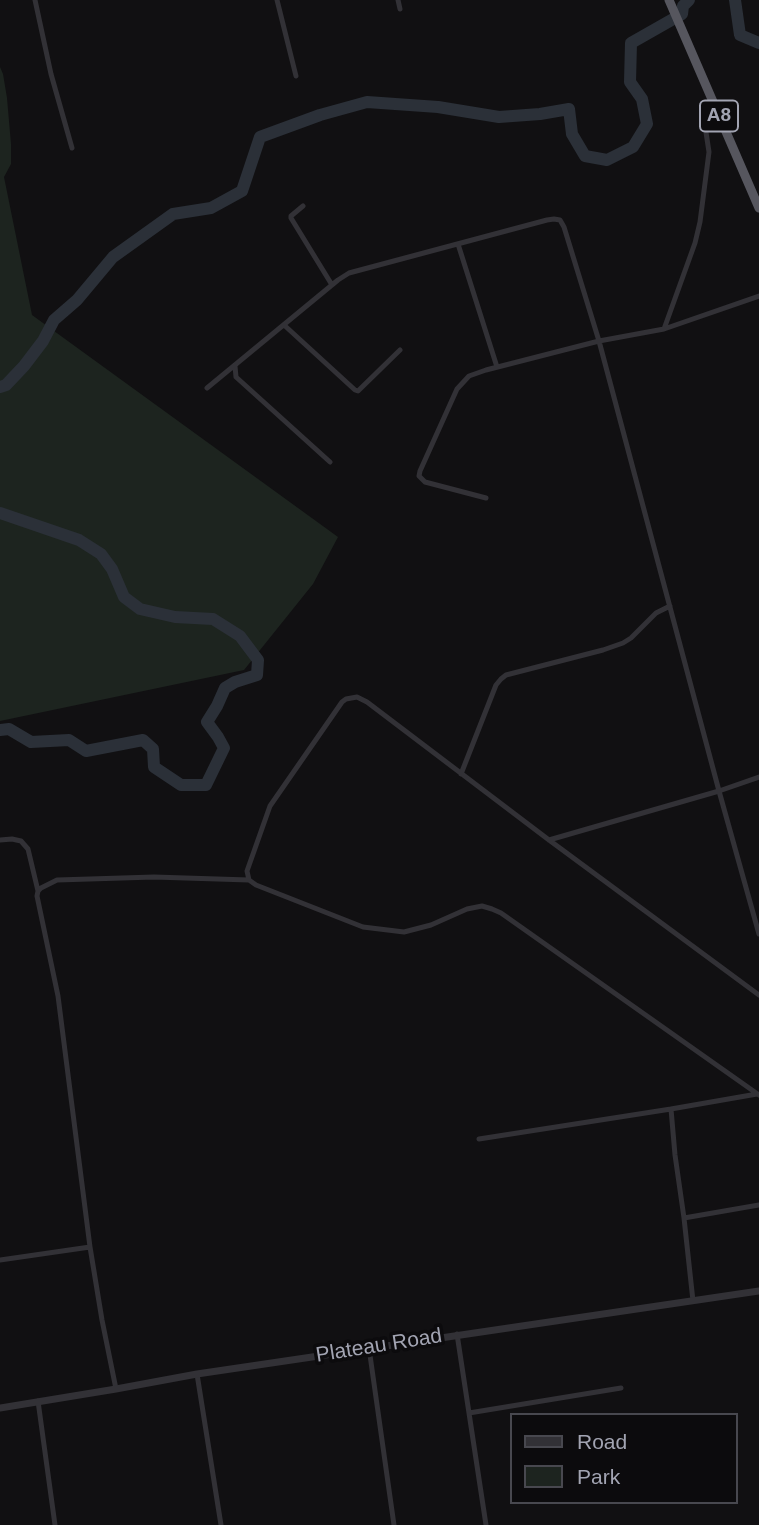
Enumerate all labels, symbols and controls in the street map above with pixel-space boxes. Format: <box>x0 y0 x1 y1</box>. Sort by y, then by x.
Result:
road number: A8 <box>700 100 738 132</box>
street label: Plateau Road <box>314 1324 444 1368</box>
legend <box>510 1413 738 1504</box>
text: Road <box>577 1430 627 1453</box>
text: Park <box>577 1465 620 1488</box>

